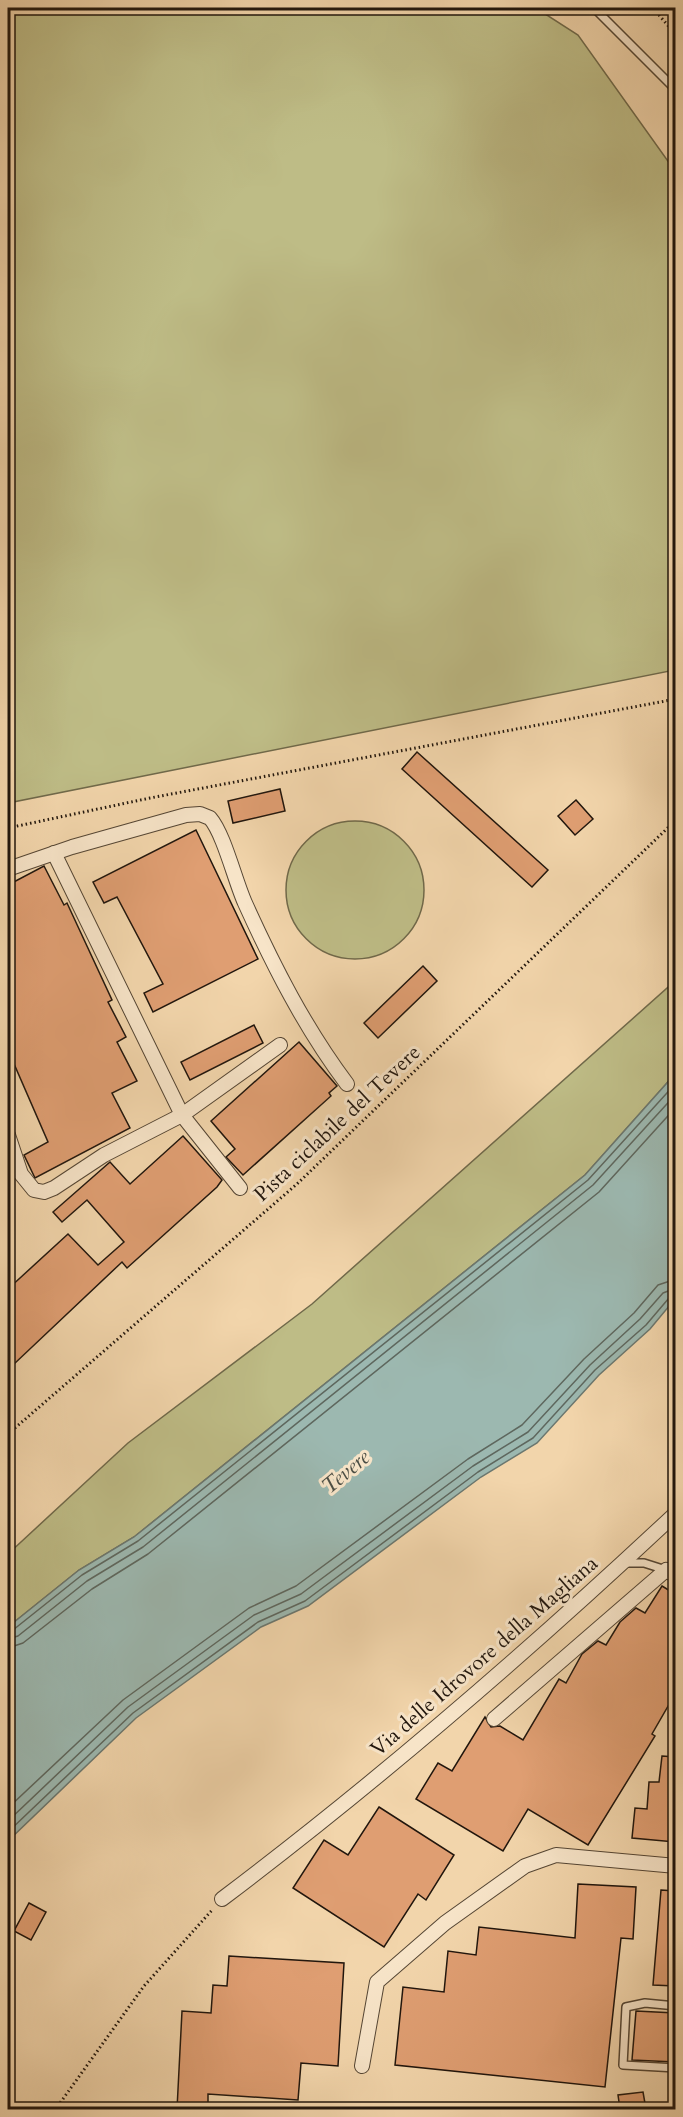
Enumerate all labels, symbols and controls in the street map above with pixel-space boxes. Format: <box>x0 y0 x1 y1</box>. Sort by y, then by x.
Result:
street label: Pista ciclabile del Tevere <box>248 1038 427 1208</box>
water label: Tevere <box>315 1442 377 1501</box>
street label: Via delle Idrovore della Magliana <box>364 1549 604 1763</box>

